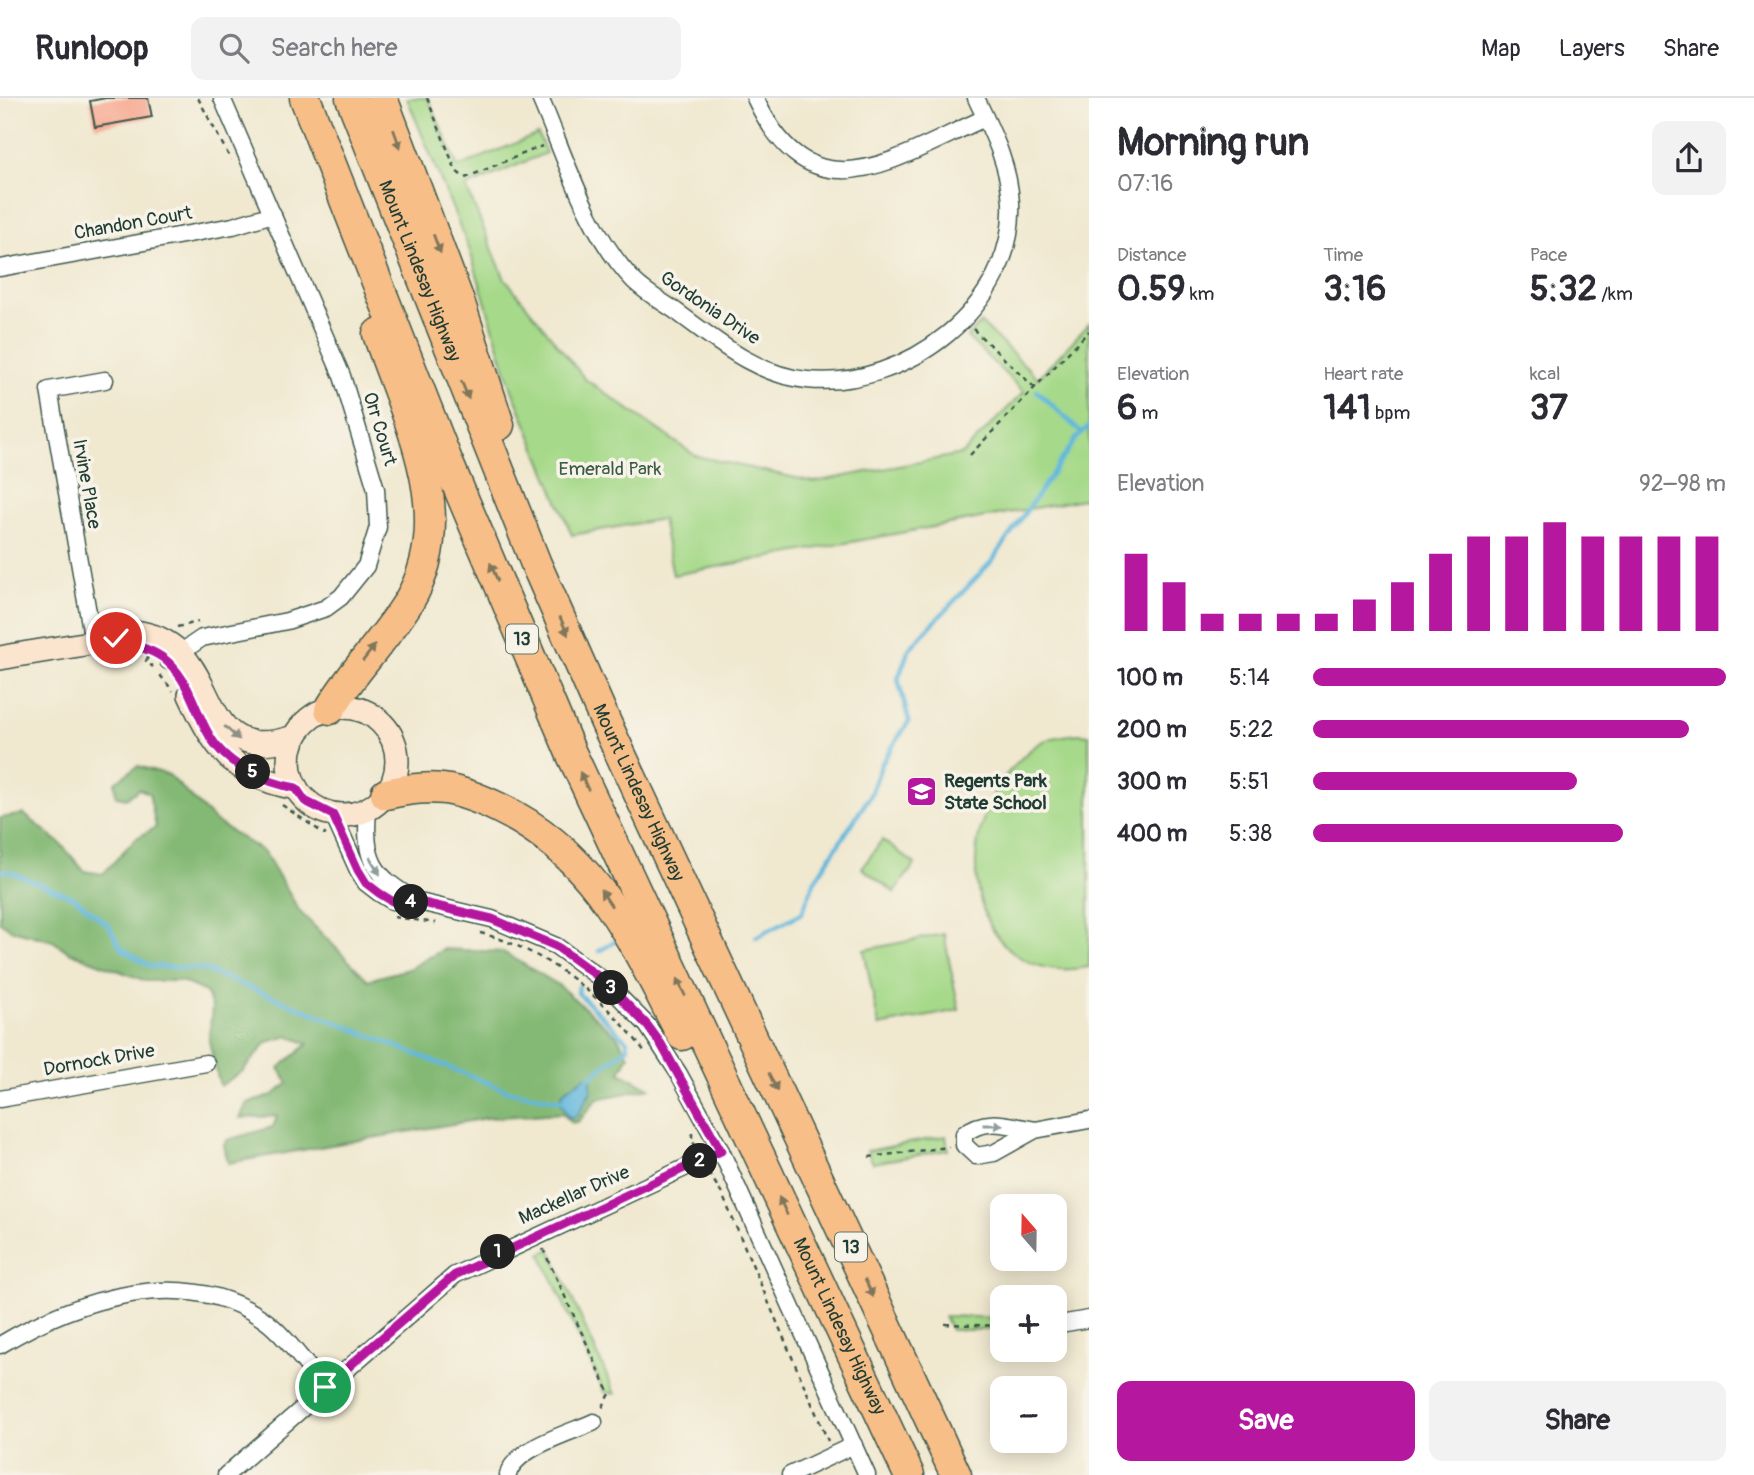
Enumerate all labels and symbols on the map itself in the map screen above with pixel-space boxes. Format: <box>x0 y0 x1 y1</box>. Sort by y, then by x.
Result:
one-way arrow <box>392 129 403 150</box>
street label: Mount Lindesay Highway <box>373 177 466 365</box>
street label: Chandon Court <box>72 201 194 245</box>
one-way arrow <box>431 233 442 254</box>
street label: Gordonia Drive <box>655 266 765 351</box>
one-way arrow <box>460 379 471 400</box>
street label: Orr Court <box>357 389 403 469</box>
street label: Irvine Place <box>67 437 107 532</box>
park label: Emerald Park <box>559 457 662 481</box>
one-way arrow <box>488 562 500 582</box>
pin <box>86 608 146 668</box>
one-way arrow <box>558 616 570 636</box>
road number: 13 <box>506 624 538 654</box>
one-way arrow <box>361 644 376 662</box>
street label: Mount Lindesay Highway <box>587 700 690 885</box>
one-way arrow <box>223 725 241 741</box>
pin: 5 <box>236 754 270 790</box>
place label: Regents Park State School <box>944 769 1048 815</box>
one-way arrow <box>578 771 590 791</box>
school or university icon: Regents Park State School <box>904 775 938 809</box>
one-way arrow <box>368 856 381 876</box>
pin: 4 <box>394 884 428 920</box>
one-way arrow <box>599 889 613 907</box>
pin: 3 <box>594 970 628 1006</box>
one-way arrow <box>675 977 686 997</box>
street label: Dornock Drive <box>42 1038 157 1082</box>
one-way arrow <box>768 1071 779 1092</box>
one-way arrow <box>982 1119 1004 1131</box>
pin: 2 <box>682 1144 718 1178</box>
street label: Mackellar Drive <box>515 1160 634 1230</box>
north arrow <box>990 1194 1068 1270</box>
one-way arrow <box>777 1196 789 1216</box>
road number: 13 <box>835 1232 867 1262</box>
pin: 1 <box>480 1234 516 1270</box>
street label: Mount Lindesay Highway <box>788 1234 891 1419</box>
one-way arrow <box>864 1278 875 1298</box>
pin <box>295 1357 355 1417</box>

